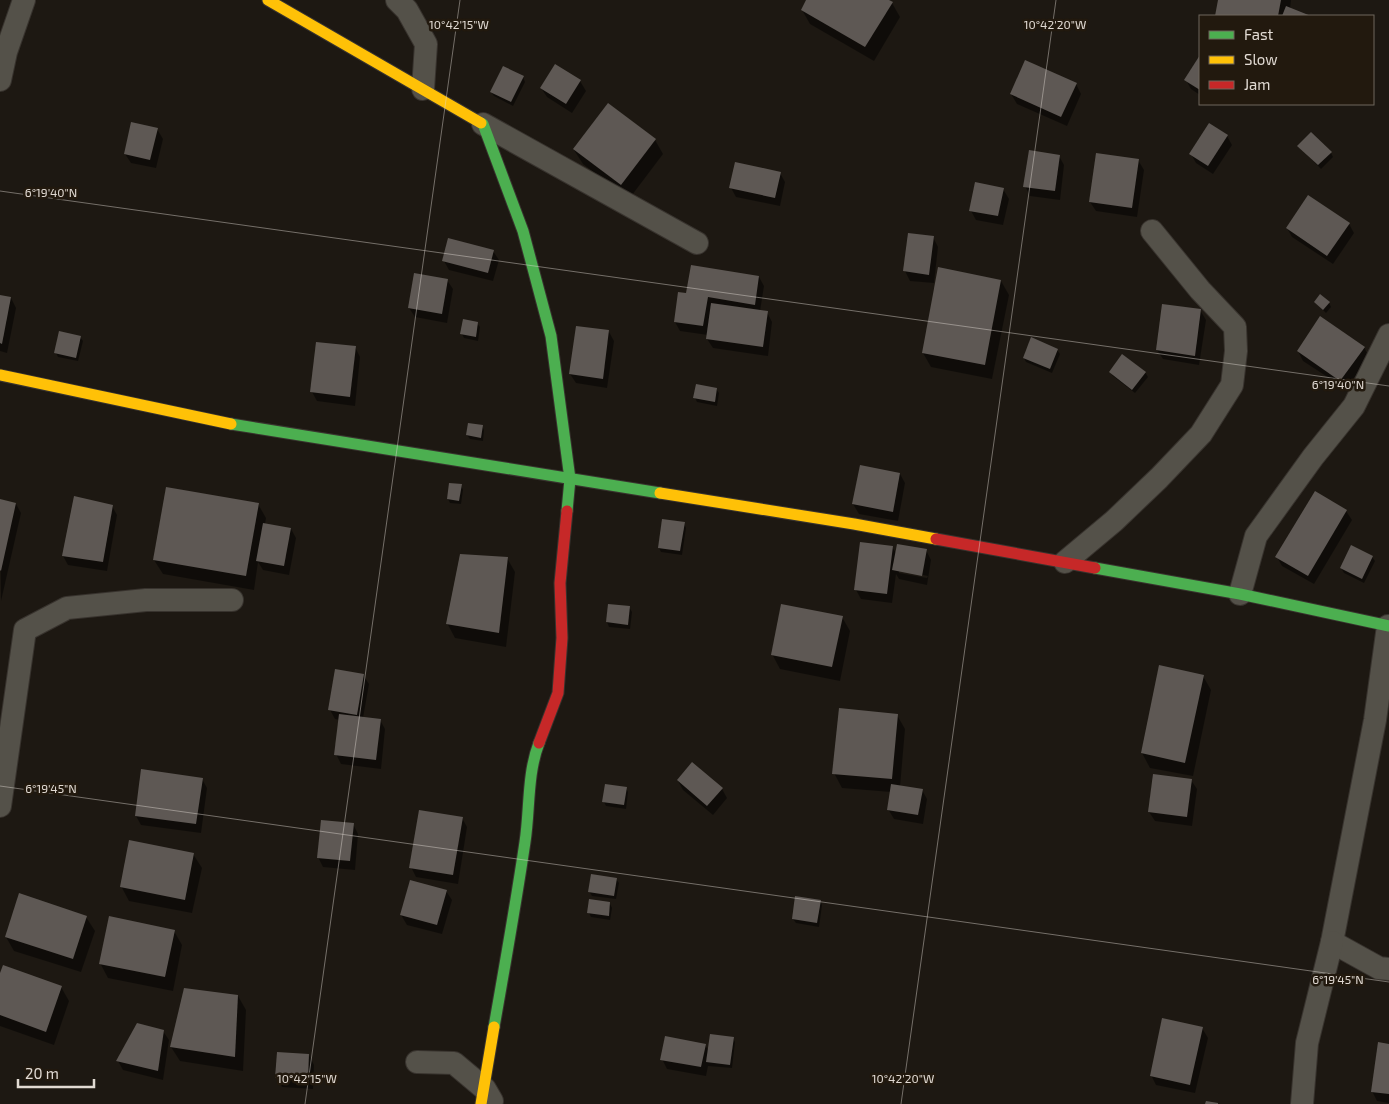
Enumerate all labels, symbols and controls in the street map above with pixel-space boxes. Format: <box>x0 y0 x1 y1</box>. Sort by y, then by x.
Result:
legend <box>1199 15 1374 105</box>
text: 10°42'15"W <box>429 17 489 31</box>
text: 10°42'20"W <box>1024 17 1086 31</box>
text: Fast <box>1244 25 1274 43</box>
text: Slow <box>1244 50 1278 68</box>
text: Jam <box>1244 75 1270 93</box>
text: 6°19'40"N <box>25 185 77 199</box>
text: 6°19'40"N <box>1312 377 1364 391</box>
text: 6°19'45"N <box>25 781 77 795</box>
text: 6°19'45"N <box>1312 972 1364 986</box>
scale bar <box>18 1056 94 1088</box>
text: 20 m <box>25 1064 59 1082</box>
text: 10°42'15"W <box>277 1071 337 1085</box>
text: 10°42'20"W <box>872 1071 934 1085</box>

